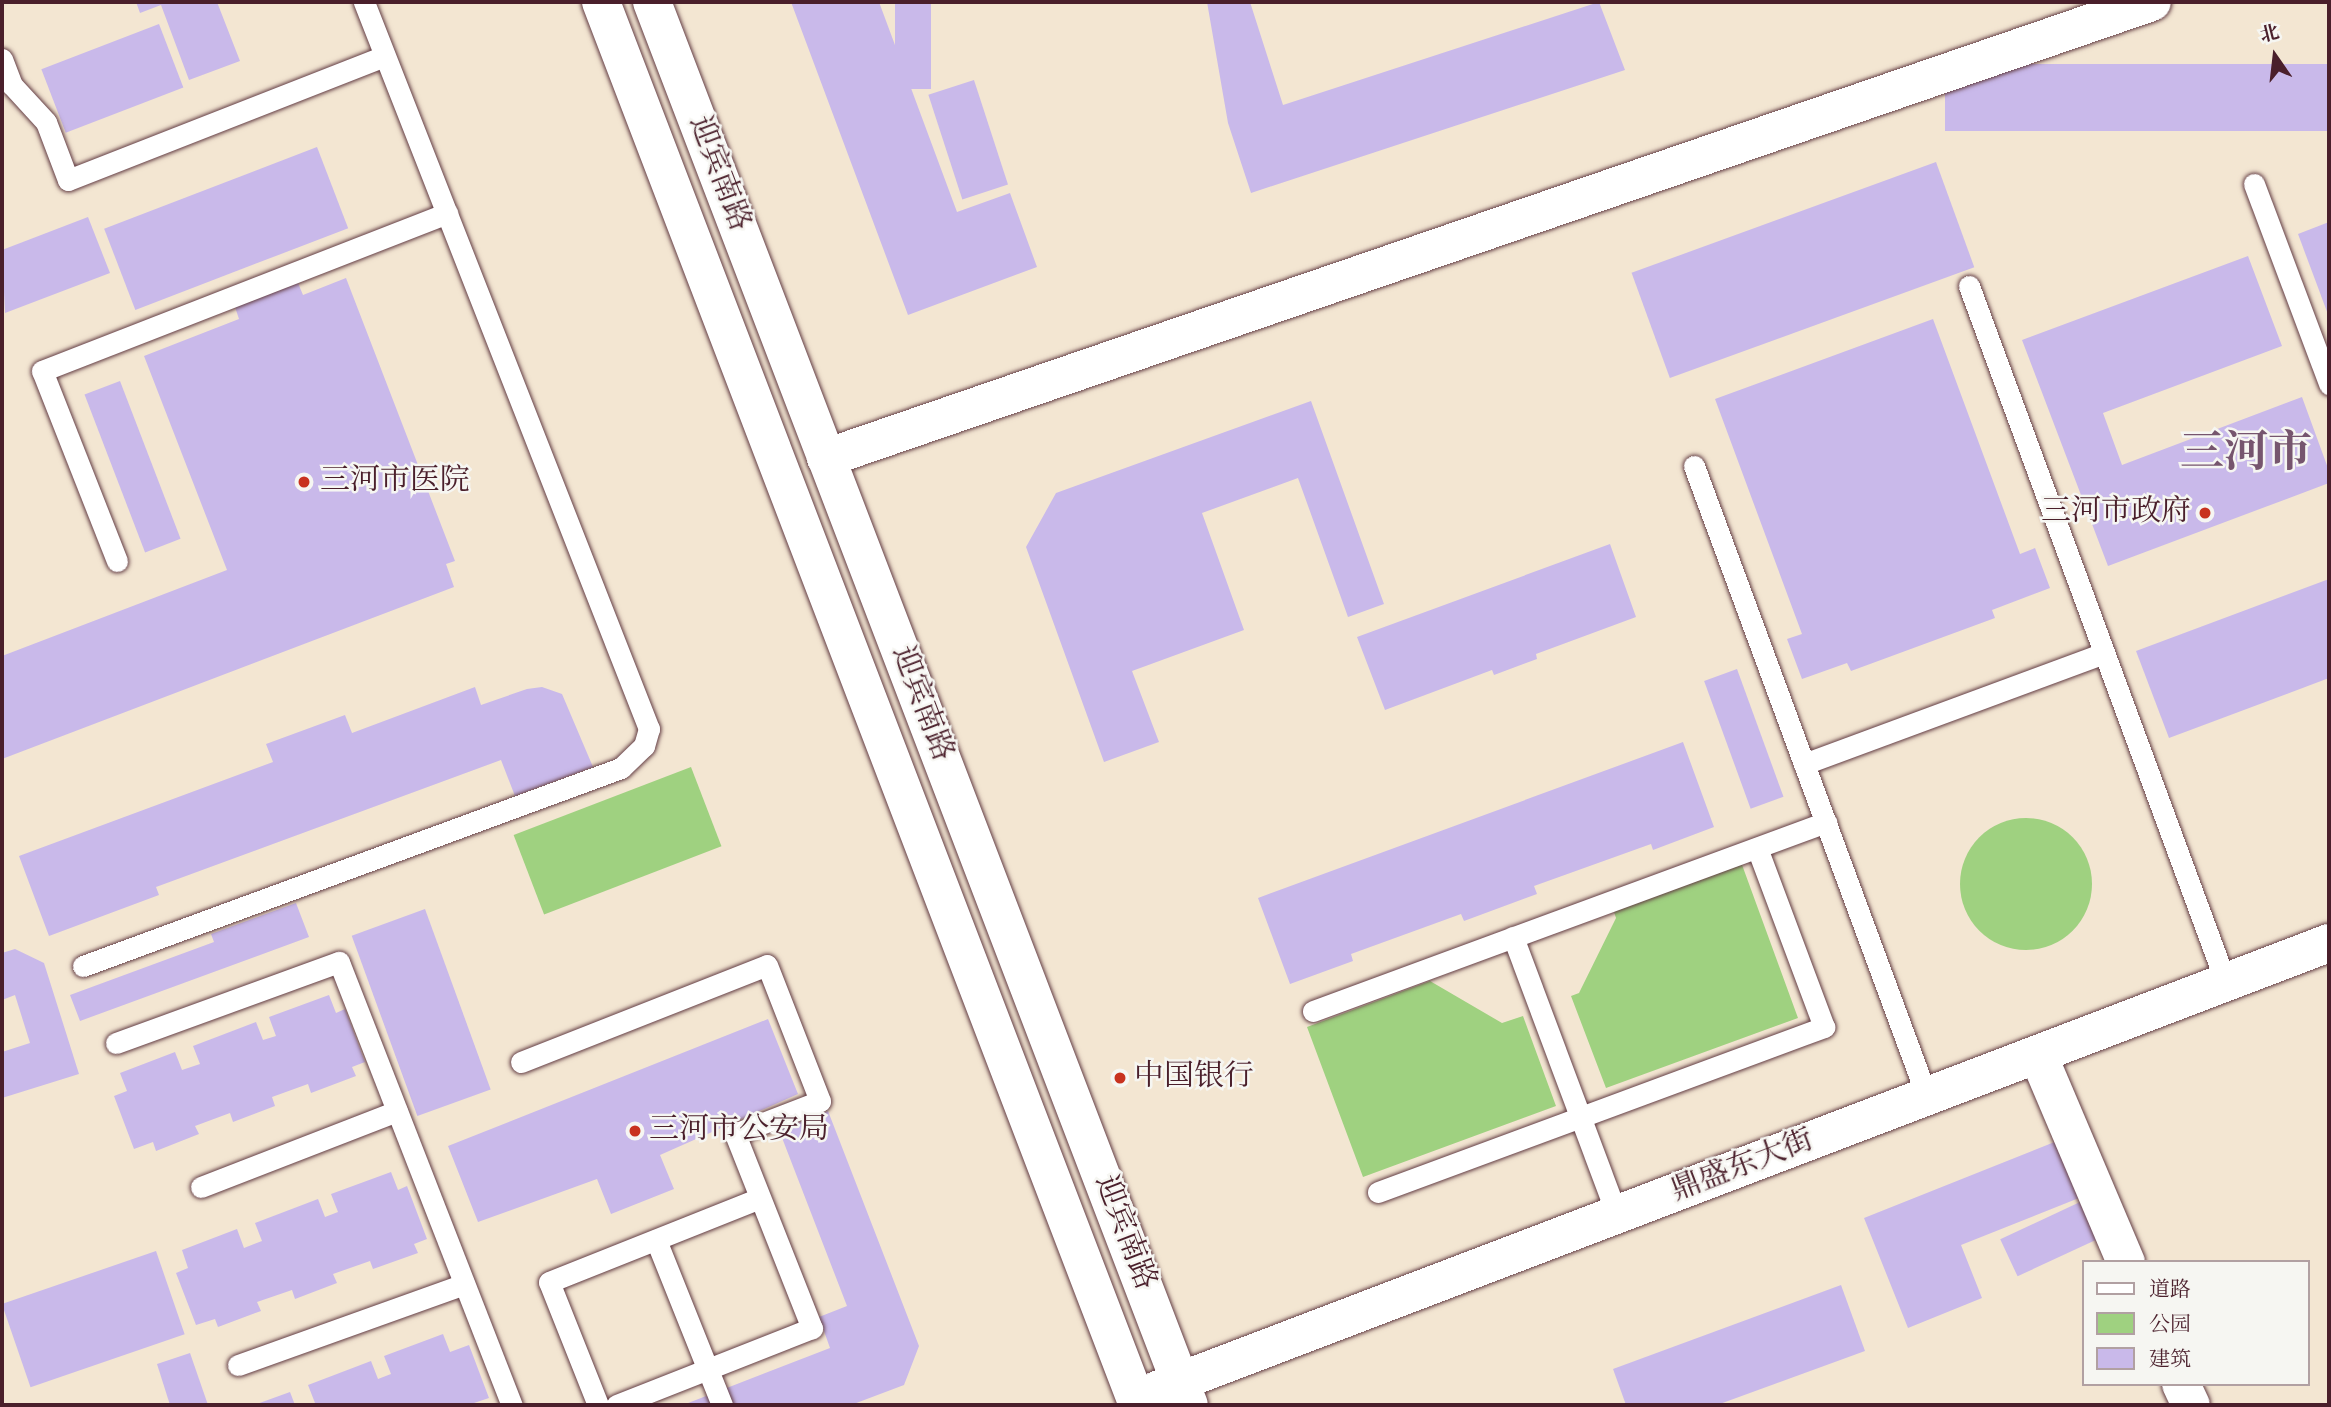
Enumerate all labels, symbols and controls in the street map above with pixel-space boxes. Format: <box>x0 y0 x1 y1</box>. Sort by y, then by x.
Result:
text: 北 <box>2257 20 2282 51</box>
north arrow <box>2240 21 2310 91</box>
street label: 迎宾南路 <box>680 112 756 236</box>
district label: 三河市 <box>2180 430 2312 482</box>
place label: 三河市医院 <box>320 464 470 500</box>
marker: 三河市医院 <box>294 472 314 492</box>
place label: 三河市政府 <box>2041 495 2191 531</box>
marker: 三河市政府 <box>2197 505 2213 521</box>
street label: 迎宾南路 <box>883 642 959 766</box>
place label: 中国银行 <box>1134 1060 1254 1096</box>
marker: 中国银行 <box>1112 1070 1128 1086</box>
place label: 三河市公安局 <box>649 1113 829 1149</box>
marker: 三河市公安局 <box>627 1123 643 1139</box>
street label: 鼎盛东大街 <box>1667 1123 1819 1211</box>
street label: 迎宾南路 <box>1086 1171 1162 1295</box>
legend <box>2082 1260 2310 1386</box>
text: 道路 <box>2149 1276 2191 1306</box>
text: 公园 <box>2149 1311 2191 1341</box>
text: 建筑 <box>2149 1346 2191 1376</box>

